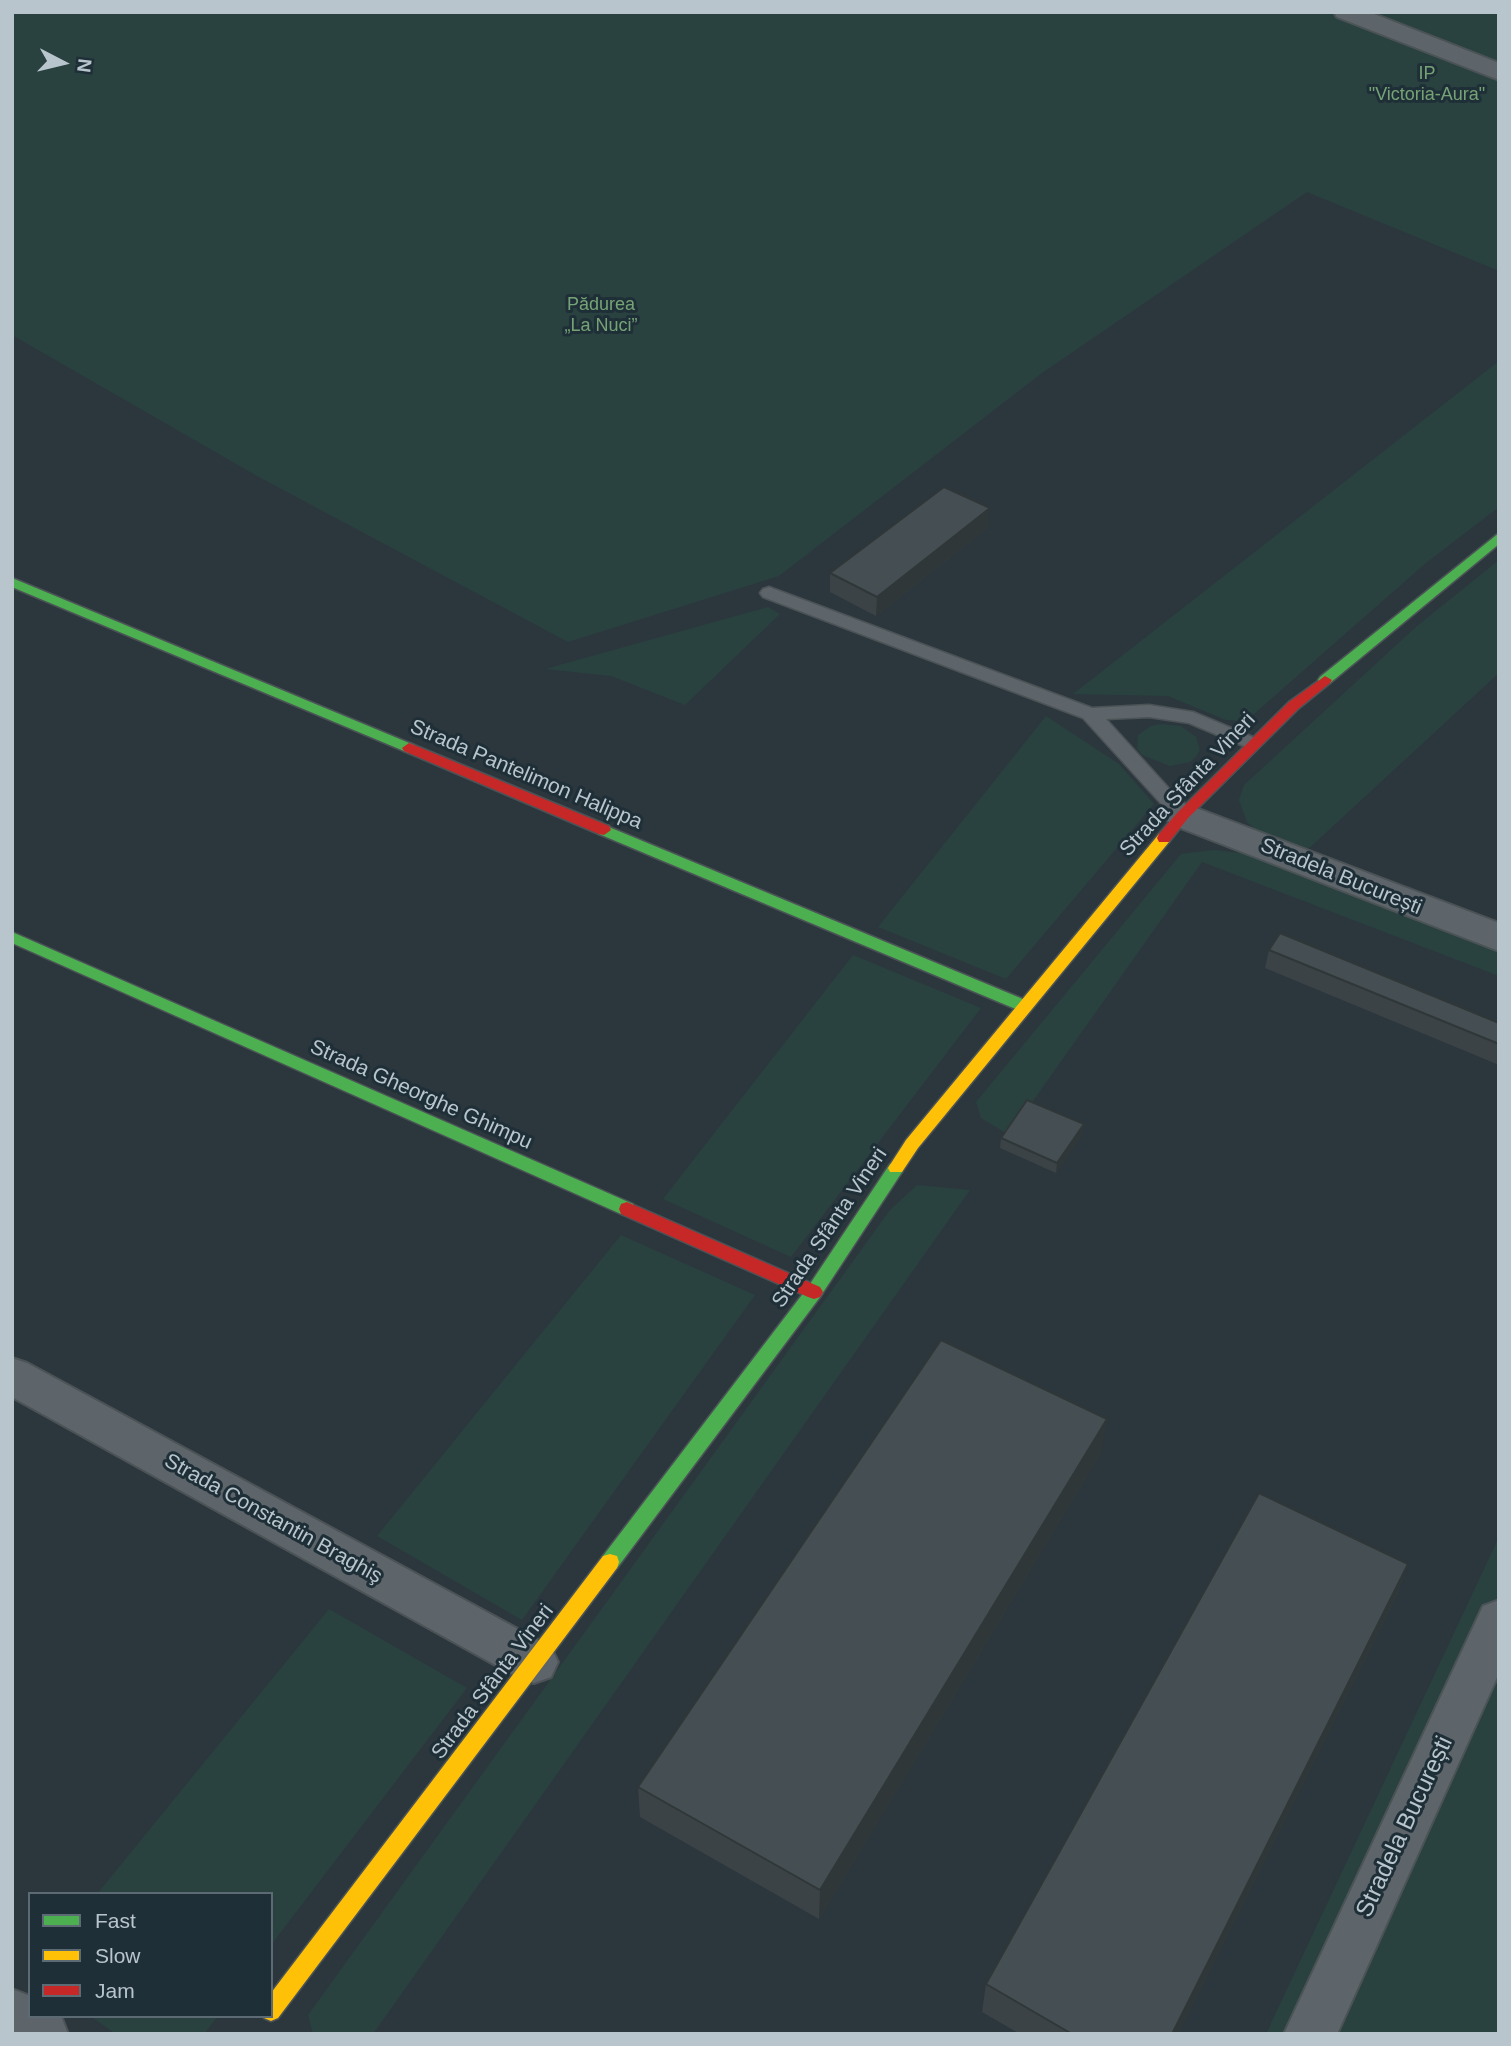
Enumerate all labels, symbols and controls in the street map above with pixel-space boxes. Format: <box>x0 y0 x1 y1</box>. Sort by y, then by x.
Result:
north arrow <box>28 28 98 98</box>
text: N <box>73 58 96 74</box>
park label: IP "Victoria-Aura" <box>1369 63 1485 106</box>
park label: Pădurea „La Nuci” <box>564 294 638 336</box>
street label: Strada Sfânta Vineri <box>1115 708 1261 862</box>
street label: Strada Pantelimon Halippa <box>406 715 646 835</box>
street label: Stradela București <box>1257 833 1425 921</box>
street label: Strada Gheorghe Ghimpu <box>306 1035 536 1155</box>
street label: Strada Sfânta Vineri <box>767 1143 893 1313</box>
street label: Strada Constantin Braghiş <box>160 1449 386 1589</box>
street label: Strada Sfânta Vineri <box>426 1600 560 1764</box>
street label: Stradela București <box>1351 1732 1459 1922</box>
legend <box>28 1892 273 2018</box>
text: Fast <box>95 1909 136 1932</box>
text: Slow <box>95 1944 141 1967</box>
text: Jam <box>95 1979 135 2002</box>

